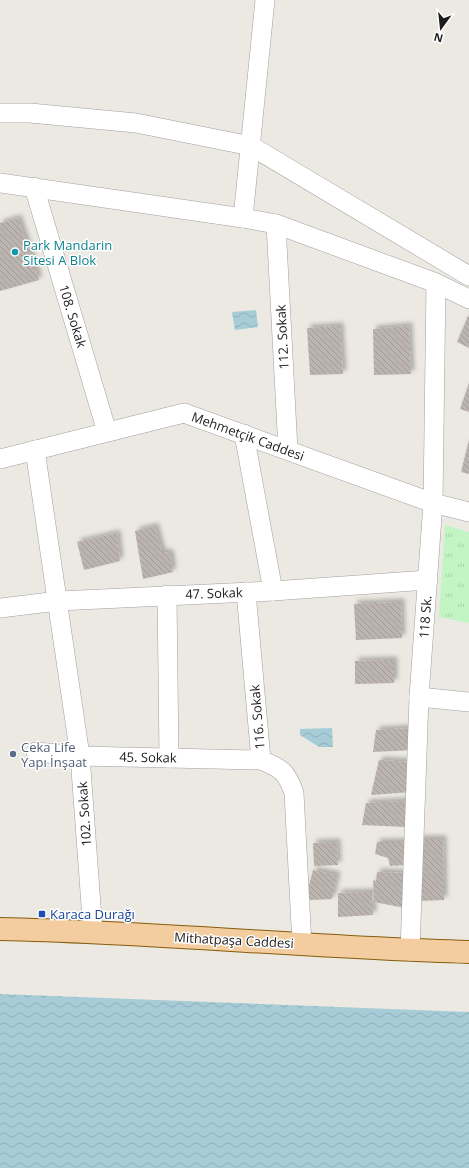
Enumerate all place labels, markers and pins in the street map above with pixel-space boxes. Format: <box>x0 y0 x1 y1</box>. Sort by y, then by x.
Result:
place label: Park Mandarin Sitesi A Blok <box>23 236 112 269</box>
marker: Park Mandarin Sitesi A Blok <box>10 247 20 257</box>
place label: Ceka Life Yapı İnşaat <box>21 738 87 771</box>
marker: Ceka Life Yapı İnşaat <box>8 749 18 759</box>
place label: Karaca Durağı <box>50 905 135 923</box>
marker: Karaca Durağı <box>37 909 47 919</box>

